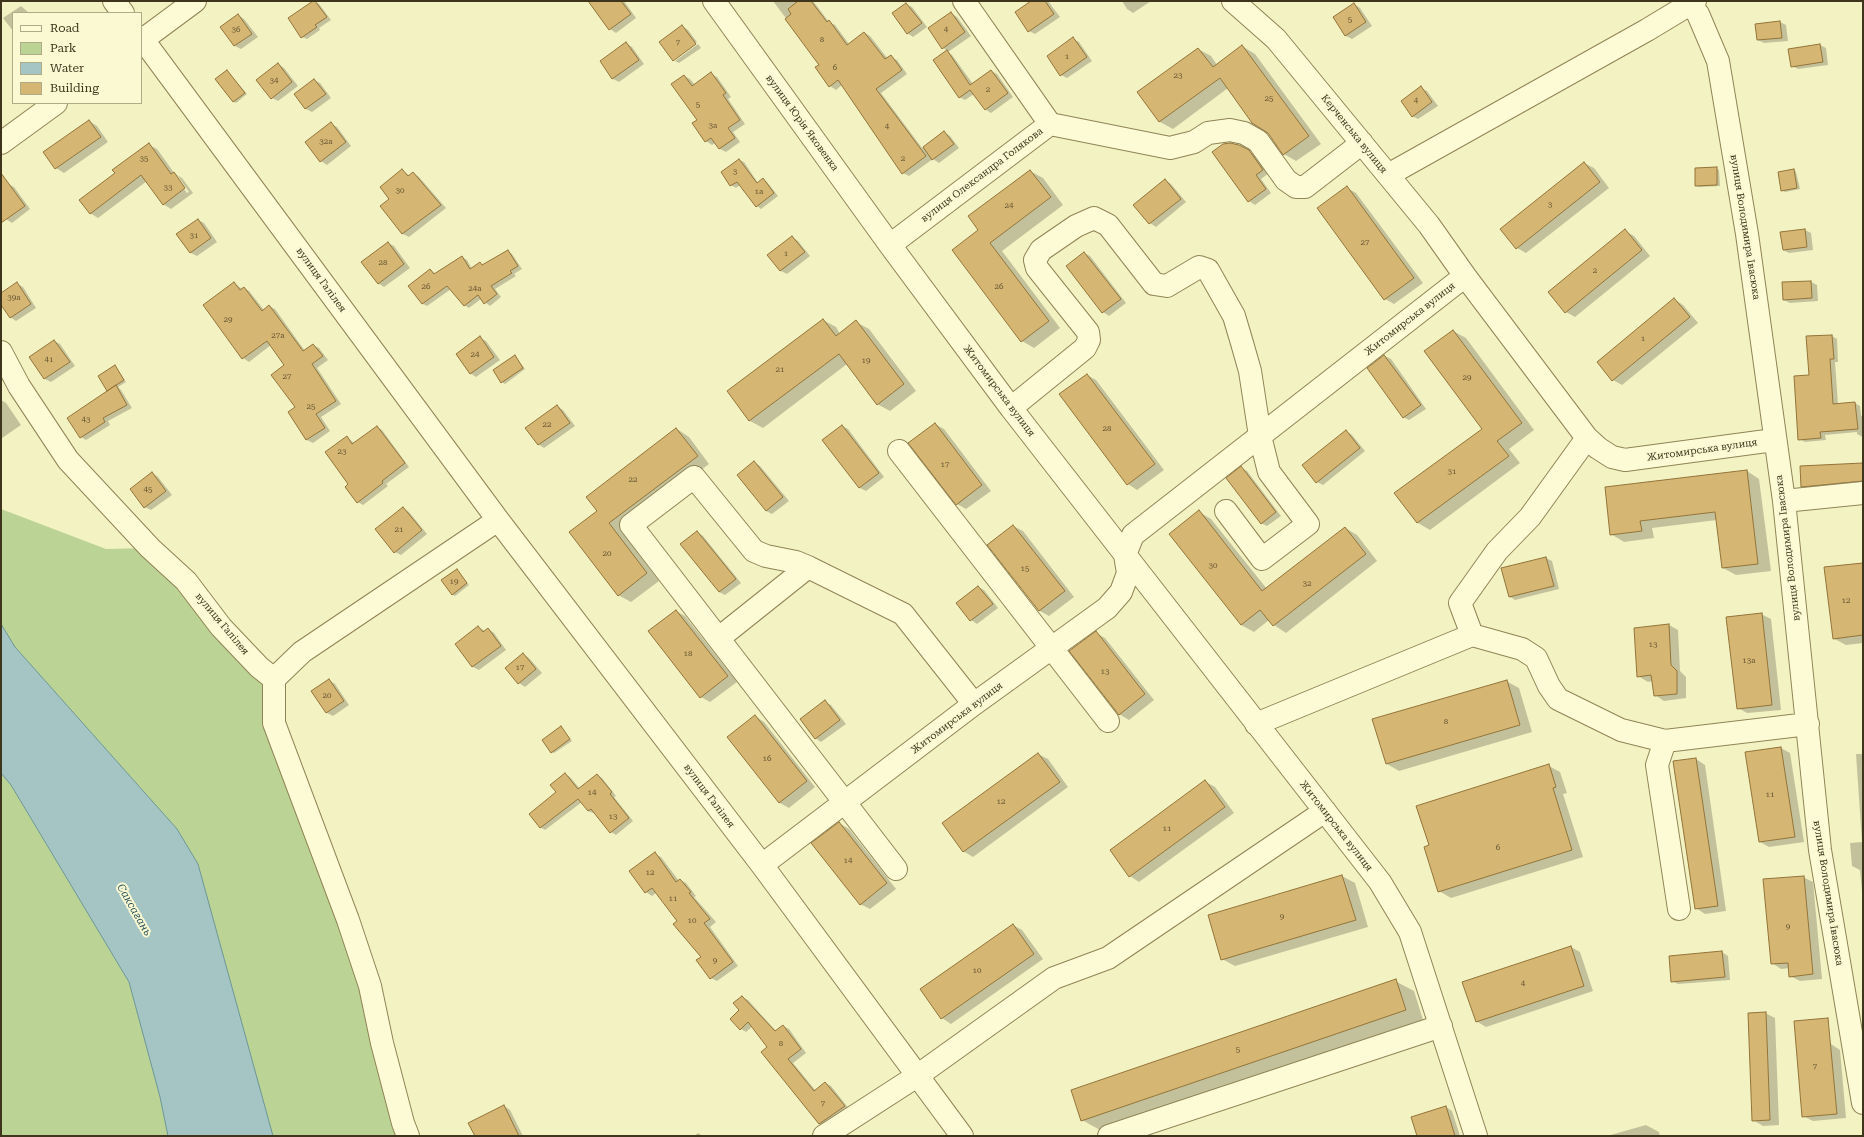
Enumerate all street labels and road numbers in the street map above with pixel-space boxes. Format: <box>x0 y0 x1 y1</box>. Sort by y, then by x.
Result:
street label: вулиця Юрія Яковенка <box>763 72 841 174</box>
street label: Керченська вулиця <box>1318 92 1390 176</box>
street label: вулиця Олександра Голякова <box>919 125 1045 225</box>
street label: вулиця Володимира Івасюка <box>1728 153 1762 301</box>
street label: вулиця Галілея <box>293 245 349 315</box>
street label: Житомирська вулиця <box>1362 280 1458 358</box>
street label: Житомирська вулиця <box>961 343 1037 439</box>
street label: Житомирська вулиця <box>1646 436 1758 464</box>
street label: вулиця Володимира Івасюка <box>1773 474 1803 622</box>
street label: вулиця Галілея <box>193 591 251 657</box>
street label: Житомирська вулиця <box>909 680 1005 756</box>
street label: вулиця Галілея <box>681 762 737 830</box>
street label: Житомирська вулиця <box>1297 778 1375 874</box>
street label: вулиця Володимира Івасюка <box>1811 819 1845 967</box>

